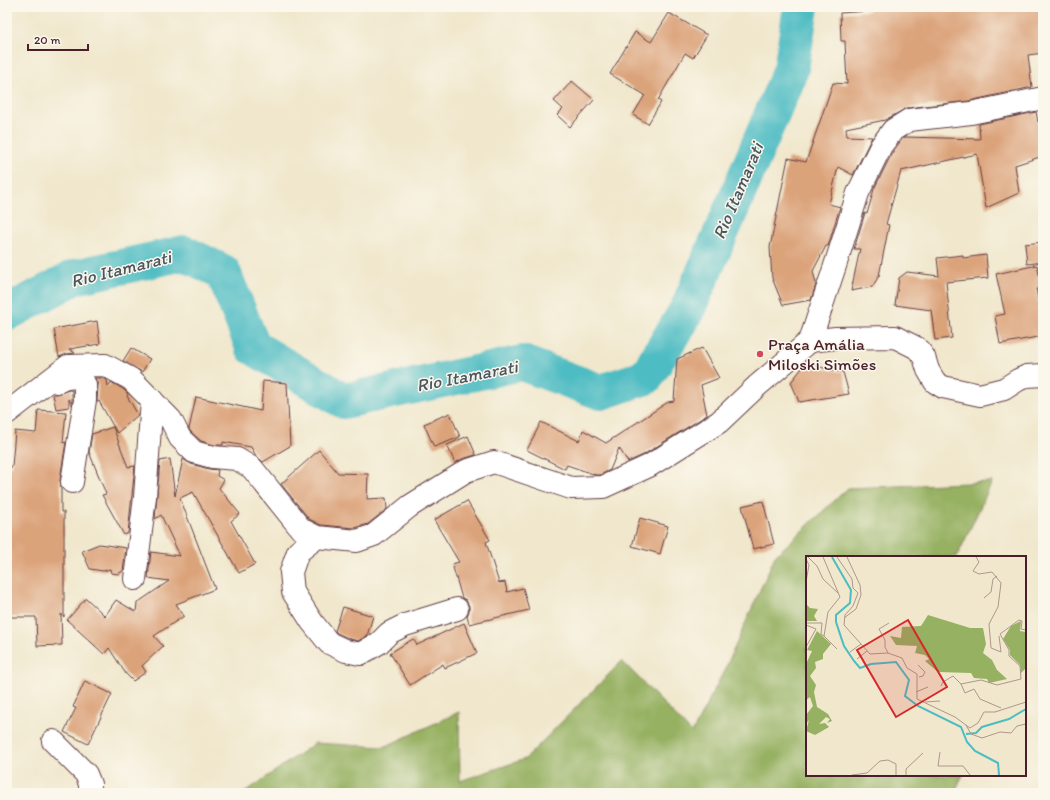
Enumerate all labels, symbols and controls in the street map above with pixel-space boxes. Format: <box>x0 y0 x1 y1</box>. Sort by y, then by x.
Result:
scale bar <box>28 26 88 52</box>
text: 20 m <box>34 33 61 47</box>
water label: Rio Itamarati <box>708 137 769 243</box>
water label: Rio Itamarati <box>69 245 176 292</box>
place label: Praça Amália Miloski Simões <box>768 334 876 374</box>
marker: Praça Amália Miloski Simões <box>755 349 765 359</box>
water label: Rio Itamarati <box>414 355 522 397</box>
inset map <box>806 556 1026 776</box>

